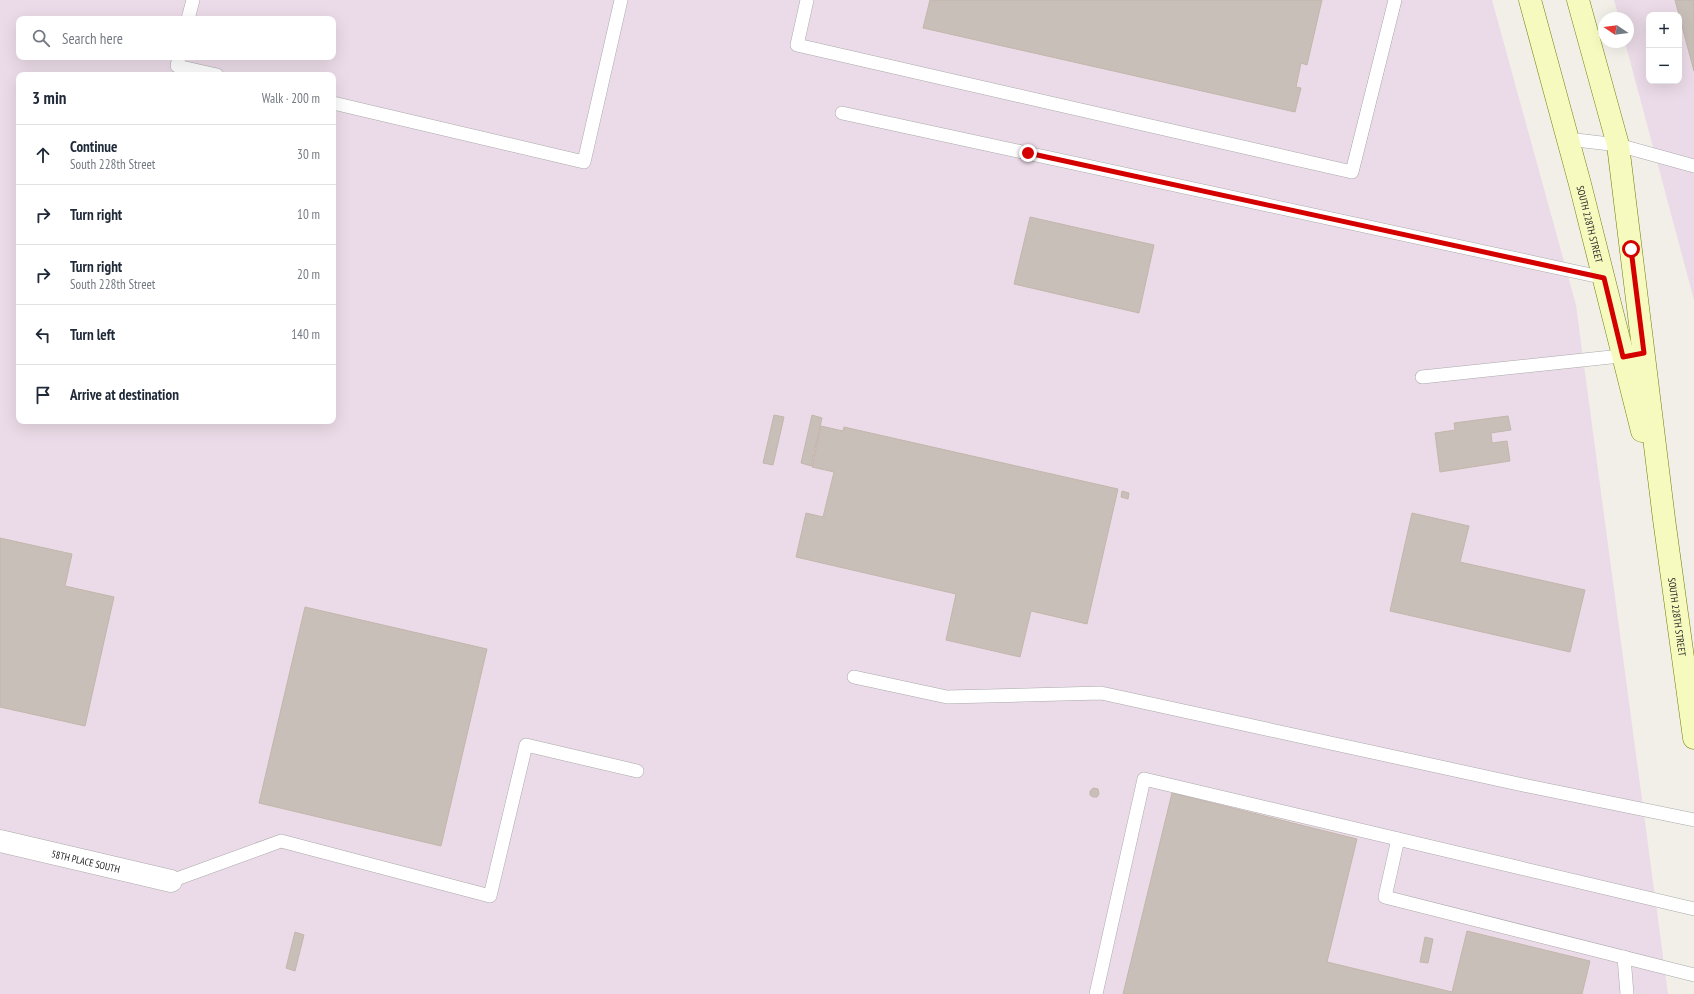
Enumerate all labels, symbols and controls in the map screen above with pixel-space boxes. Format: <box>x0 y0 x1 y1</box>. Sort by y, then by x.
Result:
north arrow <box>1598 12 1634 48</box>
map controls <box>1646 12 1682 84</box>
button: + <box>1646 12 1682 48</box>
search box <box>16 16 336 60</box>
icon: search <box>30 27 52 49</box>
text: Search here <box>62 29 123 48</box>
button: − <box>1646 48 1682 84</box>
text: 3 min <box>32 87 66 109</box>
text: Walk · 200 m <box>262 90 320 107</box>
text: Continue <box>70 137 117 156</box>
icon: ahead <box>32 144 54 166</box>
route end <box>1019 144 1037 162</box>
text: 30 m <box>297 146 320 163</box>
text: South 228th Street <box>70 156 155 173</box>
street label: SOUTH 228TH STREET <box>1574 184 1606 265</box>
icon: right <box>32 204 54 226</box>
text: Turn right <box>70 205 122 224</box>
text: 10 m <box>297 206 320 223</box>
route start <box>1622 240 1640 258</box>
text: Turn right <box>70 257 122 276</box>
icon: right <box>32 264 54 286</box>
text: 20 m <box>297 266 320 283</box>
text: South 228th Street <box>70 276 155 293</box>
icon: left <box>32 324 54 346</box>
text: Turn left <box>70 325 115 344</box>
text: 140 m <box>291 326 320 343</box>
icon: arrive <box>32 384 54 406</box>
text: Arrive at destination <box>70 385 179 404</box>
street label: SOUTH 228TH STREET <box>1665 577 1689 658</box>
street label: 58TH PLACE SOUTH <box>50 847 121 876</box>

